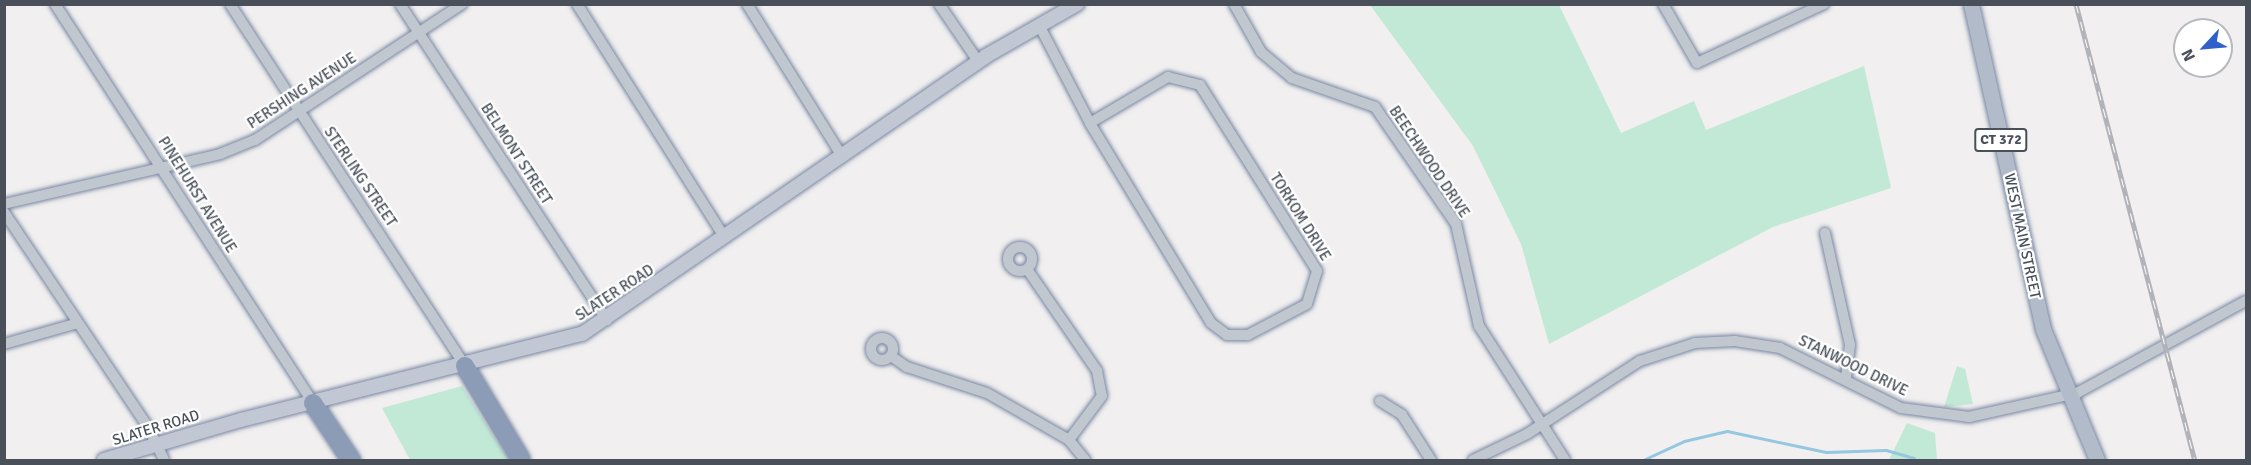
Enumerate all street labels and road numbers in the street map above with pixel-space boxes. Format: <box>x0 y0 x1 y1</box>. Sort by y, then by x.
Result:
street label: PERSHING AVENUE <box>244 49 360 133</box>
street label: BELMONT STREET <box>477 100 555 208</box>
street label: BEECHWOOD DRIVE <box>1385 103 1473 221</box>
street label: STERLING STREET <box>320 124 400 230</box>
road number: CT 372 <box>1974 129 2028 151</box>
street label: PINEHURST AVENUE <box>154 134 240 256</box>
street label: TORKOM DRIVE <box>1266 170 1334 264</box>
street label: WEST MAIN STREET <box>2000 172 2044 300</box>
street label: SLATER ROAD <box>572 261 658 325</box>
street label: STANWOOD DRIVE <box>1795 332 1911 400</box>
street label: SLATER ROAD <box>110 406 202 450</box>

